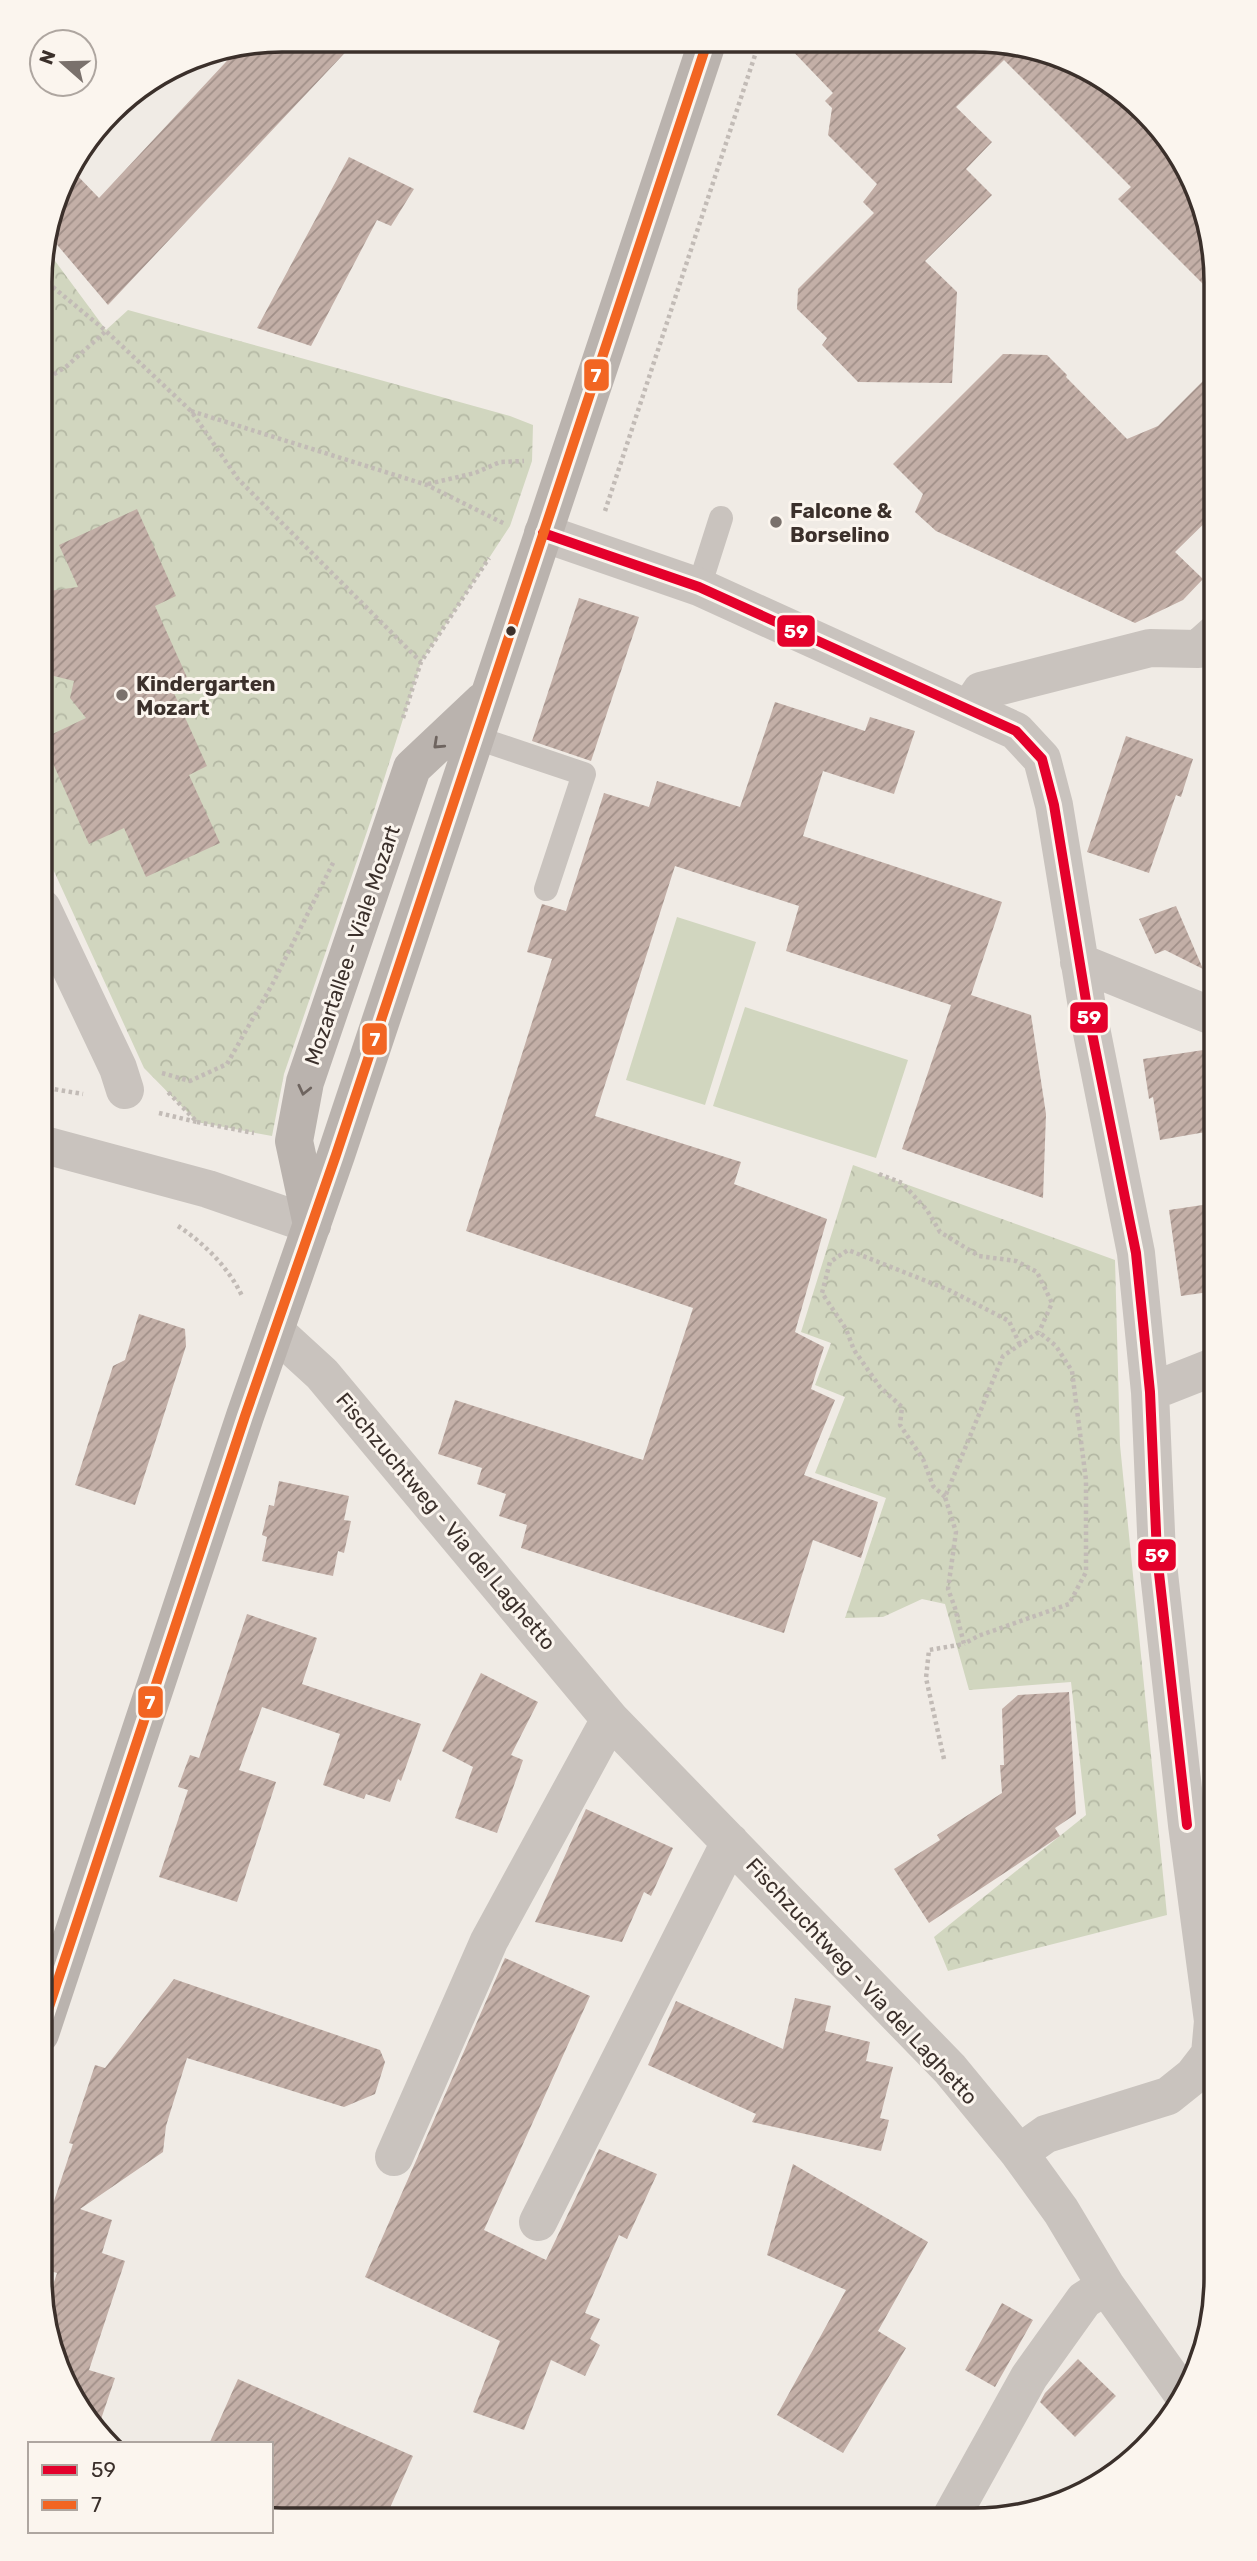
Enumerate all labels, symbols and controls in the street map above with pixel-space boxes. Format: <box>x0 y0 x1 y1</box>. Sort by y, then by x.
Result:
north arrow <box>28 28 98 98</box>
text: N <box>34 47 61 68</box>
line badge: 7 <box>583 358 610 392</box>
text: 7 <box>591 364 602 387</box>
place label: Falcone & Borselino <box>790 498 893 547</box>
marker: Falcone & Borselino <box>768 514 784 530</box>
line badge: 59 <box>776 614 816 648</box>
text: 59 <box>784 620 808 643</box>
unlabelled marker <box>504 624 518 638</box>
place label: Kindergarten Mozart <box>136 671 276 720</box>
marker: Kindergarten Mozart <box>114 687 130 703</box>
one-way arrow <box>433 735 446 748</box>
street label: Mozartallee - Viale Mozart <box>299 822 405 1068</box>
line badge: 59 <box>1069 1001 1109 1034</box>
text: 59 <box>1077 1006 1101 1029</box>
line badge: 7 <box>361 1022 388 1056</box>
text: 7 <box>370 1028 381 1051</box>
one-way arrow <box>298 1084 312 1096</box>
street label: Fischzuchtweg - Via del Laghetto <box>331 1387 561 1655</box>
line badge: 59 <box>1137 1538 1177 1572</box>
text: 59 <box>1145 1544 1169 1567</box>
line badge: 7 <box>137 1685 164 1719</box>
text: 7 <box>145 1691 156 1714</box>
street label: Fischzuchtweg - Via del Laghetto <box>741 1853 983 2109</box>
legend <box>28 2442 273 2533</box>
text: 59 <box>91 2457 116 2482</box>
text: 7 <box>91 2492 102 2517</box>

